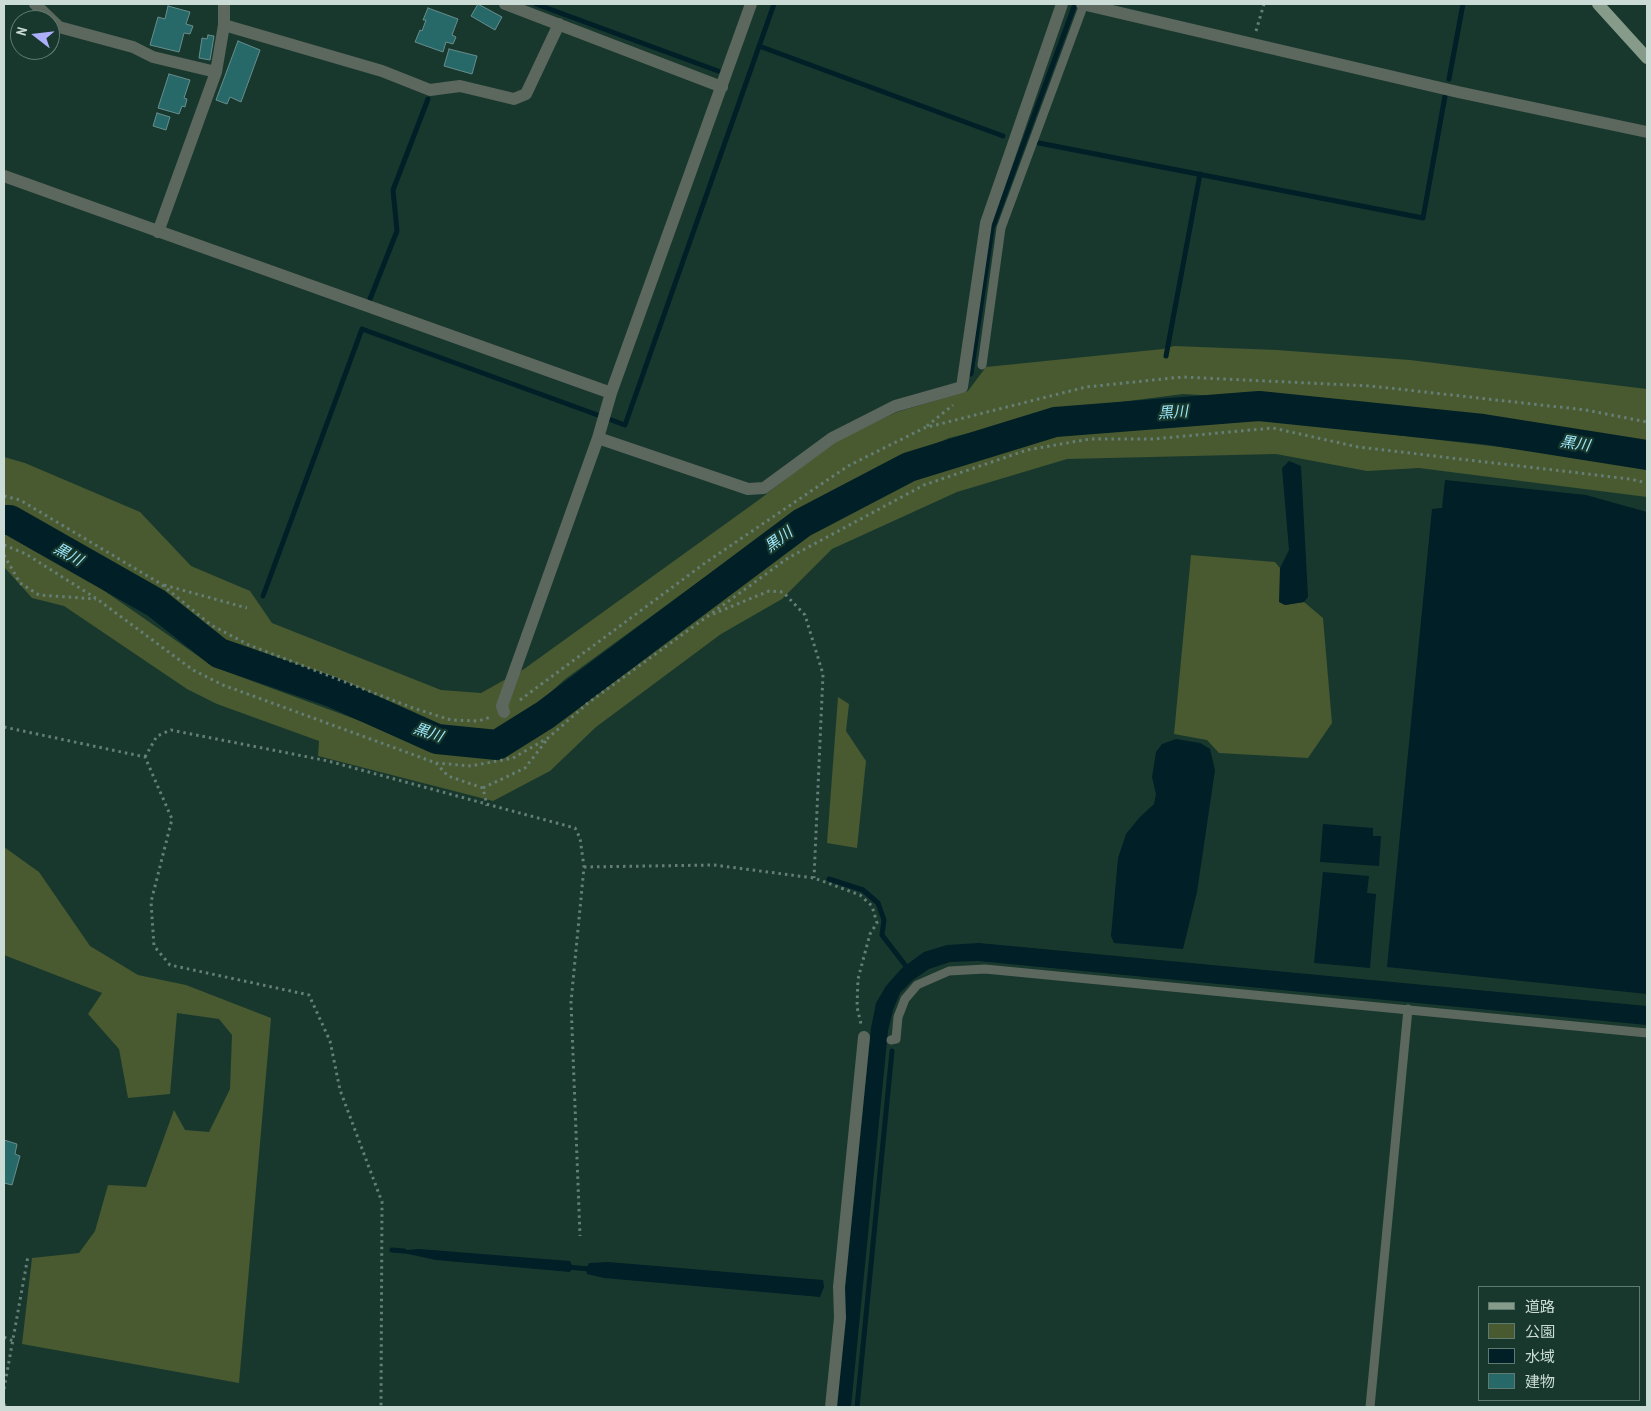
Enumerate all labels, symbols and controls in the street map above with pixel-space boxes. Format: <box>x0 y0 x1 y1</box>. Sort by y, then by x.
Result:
north arrow <box>10 10 60 60</box>
text: N <box>12 25 31 37</box>
water label: 黒川 <box>1157 403 1189 423</box>
water label: 黒川 <box>1559 433 1591 455</box>
water label: 黒川 <box>762 524 796 556</box>
water label: 黒川 <box>51 540 85 570</box>
water label: 黒川 <box>411 720 445 746</box>
legend <box>1478 1286 1641 1401</box>
text: 道路 <box>1525 1297 1555 1316</box>
text: 公園 <box>1525 1322 1555 1341</box>
text: 水域 <box>1525 1347 1555 1366</box>
text: 建物 <box>1525 1372 1555 1391</box>

